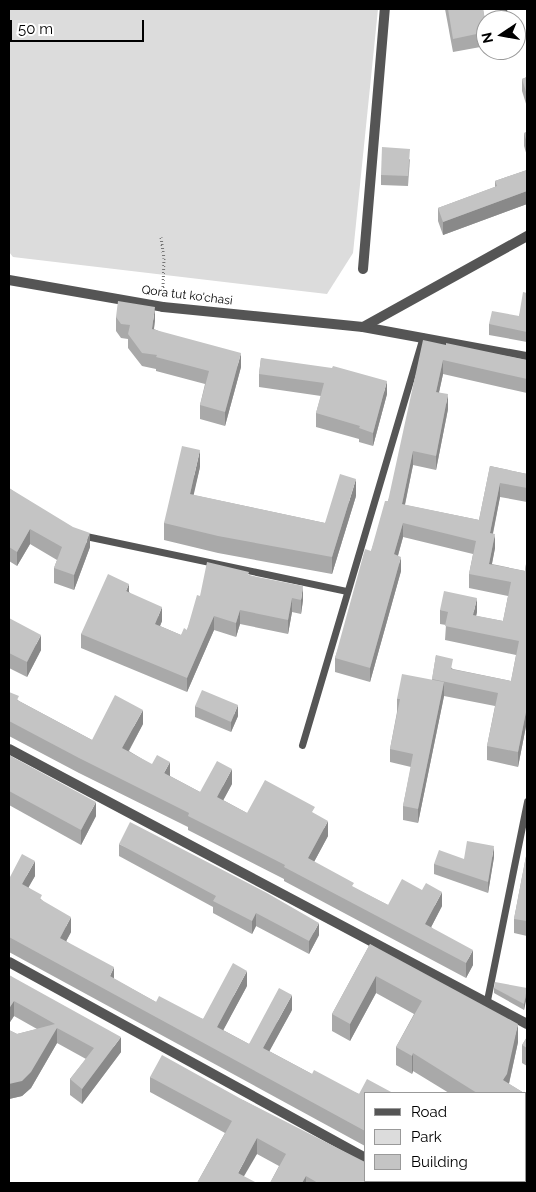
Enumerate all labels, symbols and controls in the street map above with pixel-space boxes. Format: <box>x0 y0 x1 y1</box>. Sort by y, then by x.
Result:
scale bar <box>12 10 146 42</box>
north arrow <box>476 10 526 60</box>
text: 50 m <box>18 20 53 38</box>
text: N <box>478 31 496 45</box>
street label: Qora tut ko'chasi <box>141 283 233 309</box>
legend <box>364 1092 526 1182</box>
text: Road <box>411 1103 447 1121</box>
text: Park <box>411 1128 442 1146</box>
text: Building <box>411 1153 468 1171</box>

